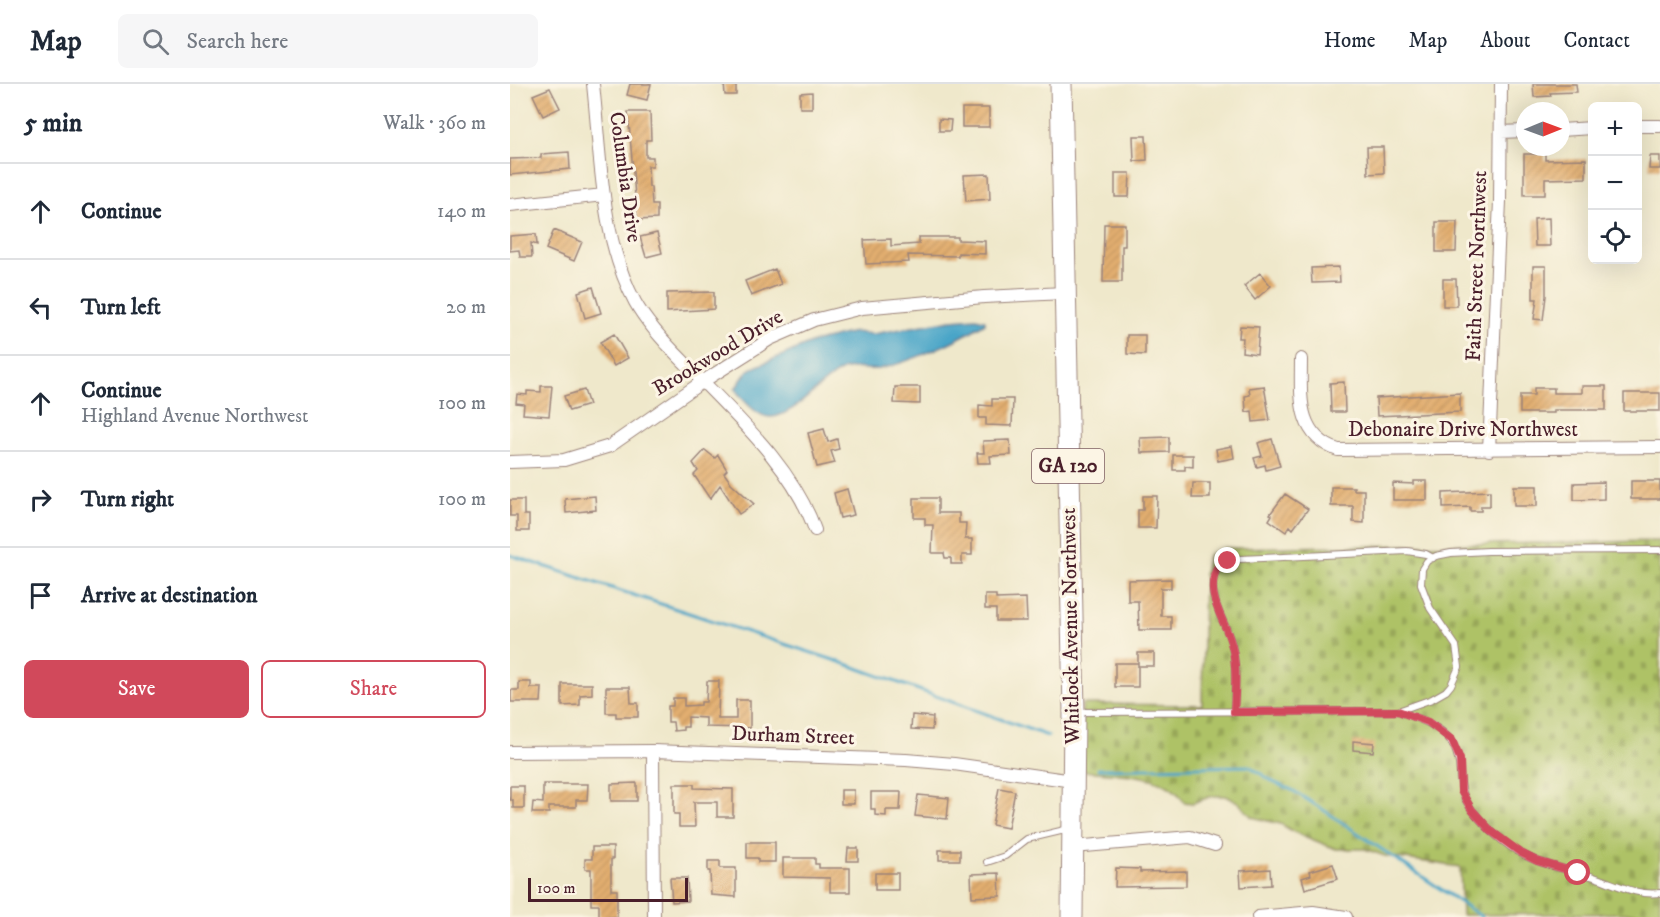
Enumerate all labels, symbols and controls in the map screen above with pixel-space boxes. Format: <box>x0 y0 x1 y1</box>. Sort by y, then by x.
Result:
search box <box>118 14 538 68</box>
text: Map <box>30 24 82 59</box>
icon: search <box>139 25 172 58</box>
text: Search here <box>187 28 288 55</box>
text: Home <box>1324 28 1376 54</box>
text: Map <box>1409 28 1447 54</box>
text: About <box>1480 28 1531 54</box>
text: Contact <box>1564 28 1630 54</box>
north arrow <box>1516 102 1570 156</box>
map controls <box>1588 102 1642 264</box>
button: + <box>1588 102 1642 156</box>
text: 5 min <box>24 107 82 140</box>
street label: Columbia Drive <box>603 110 647 244</box>
text: Walk · 360 m <box>383 111 486 136</box>
button: − <box>1588 156 1642 210</box>
street label: Faith Street Northwest <box>1461 170 1493 362</box>
icon: ahead <box>24 195 57 228</box>
text: Continue <box>81 198 162 225</box>
text: 140 m <box>437 199 486 224</box>
button: locate <box>1588 210 1642 264</box>
icon: left <box>24 291 57 324</box>
text: Turn left <box>81 294 161 321</box>
text: 20 m <box>446 295 486 320</box>
street label: Brookwood Drive <box>648 304 788 402</box>
text: Continue <box>81 377 162 404</box>
icon: ahead <box>24 387 57 420</box>
text: 100 m <box>438 391 486 416</box>
text: Highland Avenue Northwest <box>81 404 308 429</box>
street label: Debonaire Drive Northwest <box>1348 417 1578 443</box>
road number: GA 120 <box>1032 449 1104 483</box>
icon: right <box>24 483 57 516</box>
text: Turn right <box>81 486 174 513</box>
text: 100 m <box>438 487 486 512</box>
street label: Whitlock Avenue Northwest <box>1056 507 1086 745</box>
route end <box>1214 547 1240 573</box>
icon: arrive <box>24 579 57 612</box>
text: Arrive at destination <box>81 582 258 609</box>
button: Save <box>24 660 249 718</box>
button: Share <box>261 660 486 718</box>
street label: Durham Street <box>731 721 855 751</box>
route start <box>1564 859 1590 885</box>
scale bar <box>528 875 688 902</box>
text: 100 m <box>537 878 576 898</box>

